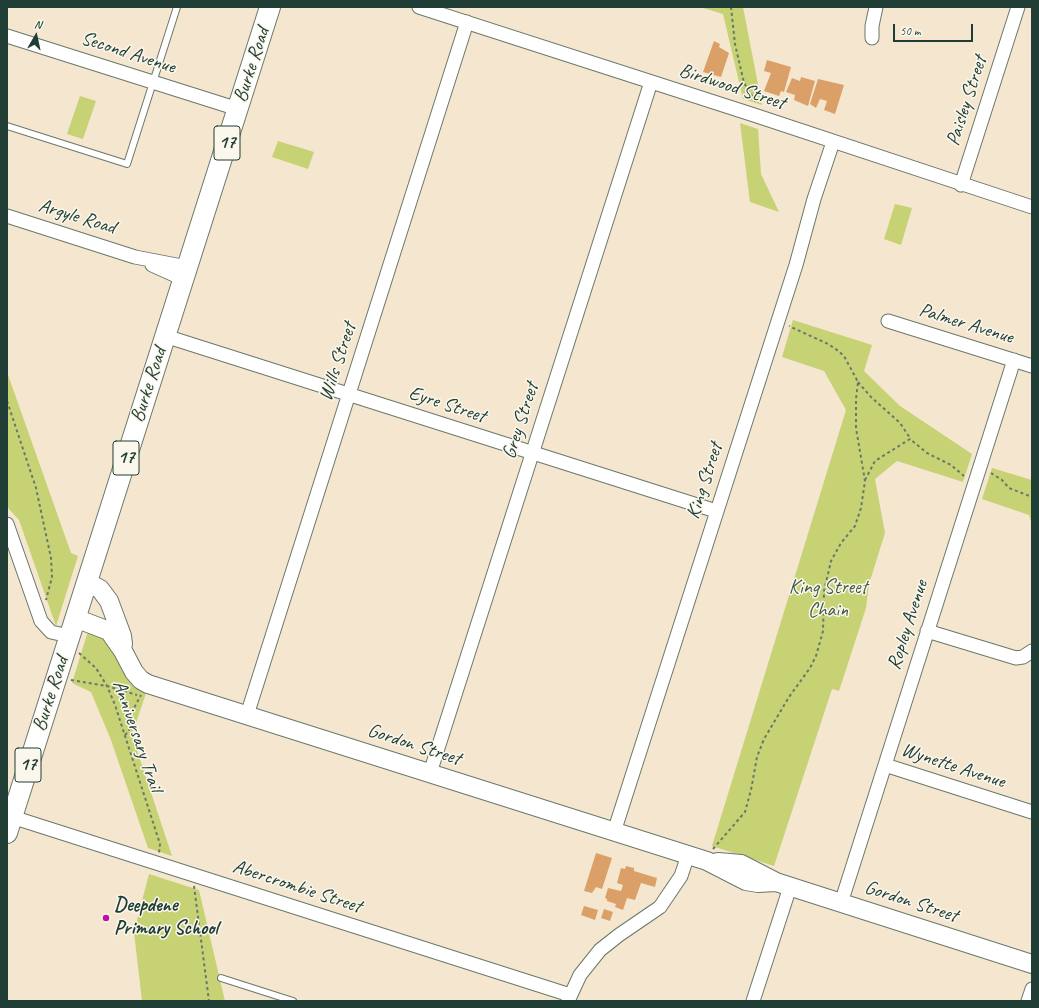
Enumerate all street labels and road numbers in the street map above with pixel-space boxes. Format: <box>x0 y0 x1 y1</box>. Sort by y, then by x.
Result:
street label: Burke Road <box>229 25 275 105</box>
street label: Second Avenue <box>78 27 178 79</box>
street label: Paisley Street <box>941 53 993 149</box>
street label: Birdwood Street <box>676 59 788 115</box>
road number: 17 <box>214 126 240 160</box>
street label: Argyle Road <box>36 194 118 240</box>
street label: Palmer Avenue <box>916 298 1016 350</box>
street label: Wills Street <box>314 320 362 404</box>
street label: Burke Road <box>126 345 172 425</box>
street label: Grey Street <box>497 380 545 462</box>
street label: Eyre Street <box>406 381 488 429</box>
street label: King Street <box>681 440 729 522</box>
road number: 17 <box>113 441 139 475</box>
street label: Ropley Avenue <box>882 577 934 673</box>
street label: Burke Road <box>28 654 74 734</box>
street label: Anniversary Trail <box>107 677 167 795</box>
street label: Gordon Street <box>364 719 464 771</box>
street label: Wynette Avenue <box>898 738 1008 794</box>
road number: 17 <box>15 748 41 782</box>
street label: Abercrombie Street <box>230 855 364 919</box>
street label: Gordon Street <box>861 876 961 928</box>

